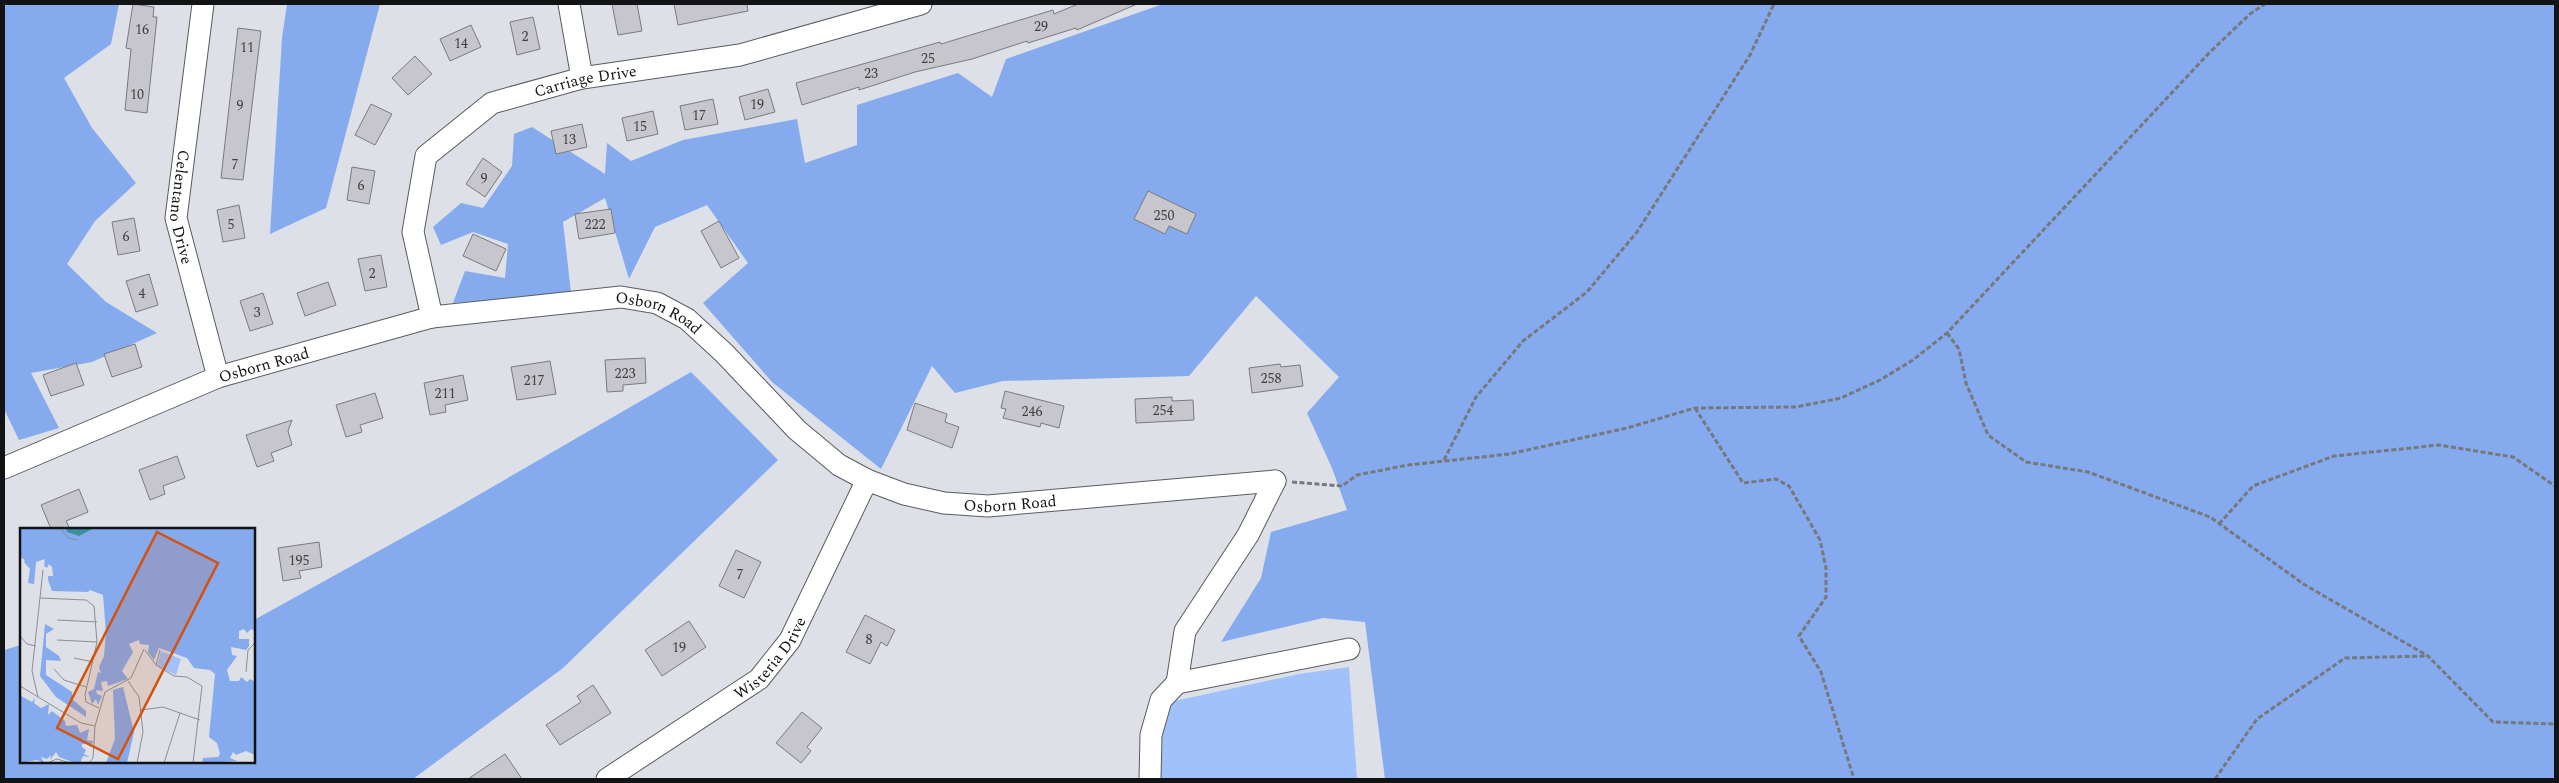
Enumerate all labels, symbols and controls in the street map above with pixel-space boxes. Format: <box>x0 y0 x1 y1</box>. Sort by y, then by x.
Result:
house number: 29 <box>1034 16 1048 37</box>
house number: 16 <box>135 19 149 40</box>
house number: 2 <box>522 26 529 47</box>
house number: 14 <box>454 33 468 54</box>
house number: 11 <box>240 37 254 58</box>
house number: 25 <box>921 48 935 69</box>
street label: Carriage Drive <box>531 59 638 104</box>
house number: 23 <box>864 63 878 84</box>
house number: 10 <box>130 84 144 105</box>
house number: 19 <box>750 94 764 115</box>
house number: 9 <box>237 95 244 116</box>
house number: 17 <box>692 105 706 126</box>
house number: 15 <box>633 116 647 137</box>
house number: 13 <box>562 129 576 150</box>
street label: Celentano Drive <box>163 148 199 267</box>
house number: 7 <box>232 154 239 175</box>
house number: 9 <box>481 168 488 189</box>
house number: 6 <box>358 175 365 196</box>
house number: 250 <box>1154 205 1175 226</box>
house number: 5 <box>228 214 235 235</box>
house number: 222 <box>585 214 606 235</box>
house number: 6 <box>123 226 130 247</box>
house number: 2 <box>369 263 376 284</box>
house number: 4 <box>139 283 146 304</box>
street label: Osborn Road <box>614 285 707 340</box>
house number: 3 <box>254 302 261 323</box>
street label: Osborn Road <box>216 341 312 389</box>
house number: 223 <box>615 363 636 384</box>
house number: 258 <box>1261 368 1282 389</box>
house number: 217 <box>524 370 545 391</box>
house number: 211 <box>435 383 456 404</box>
house number: 254 <box>1153 400 1174 421</box>
house number: 246 <box>1022 401 1043 422</box>
street label: Osborn Road <box>963 489 1058 519</box>
inset map <box>20 528 255 763</box>
house number: 195 <box>289 550 310 571</box>
house number: 7 <box>737 564 744 585</box>
street label: Wisteria Drive <box>729 613 812 706</box>
house number: 8 <box>866 629 873 650</box>
house number: 19 <box>672 637 686 658</box>

